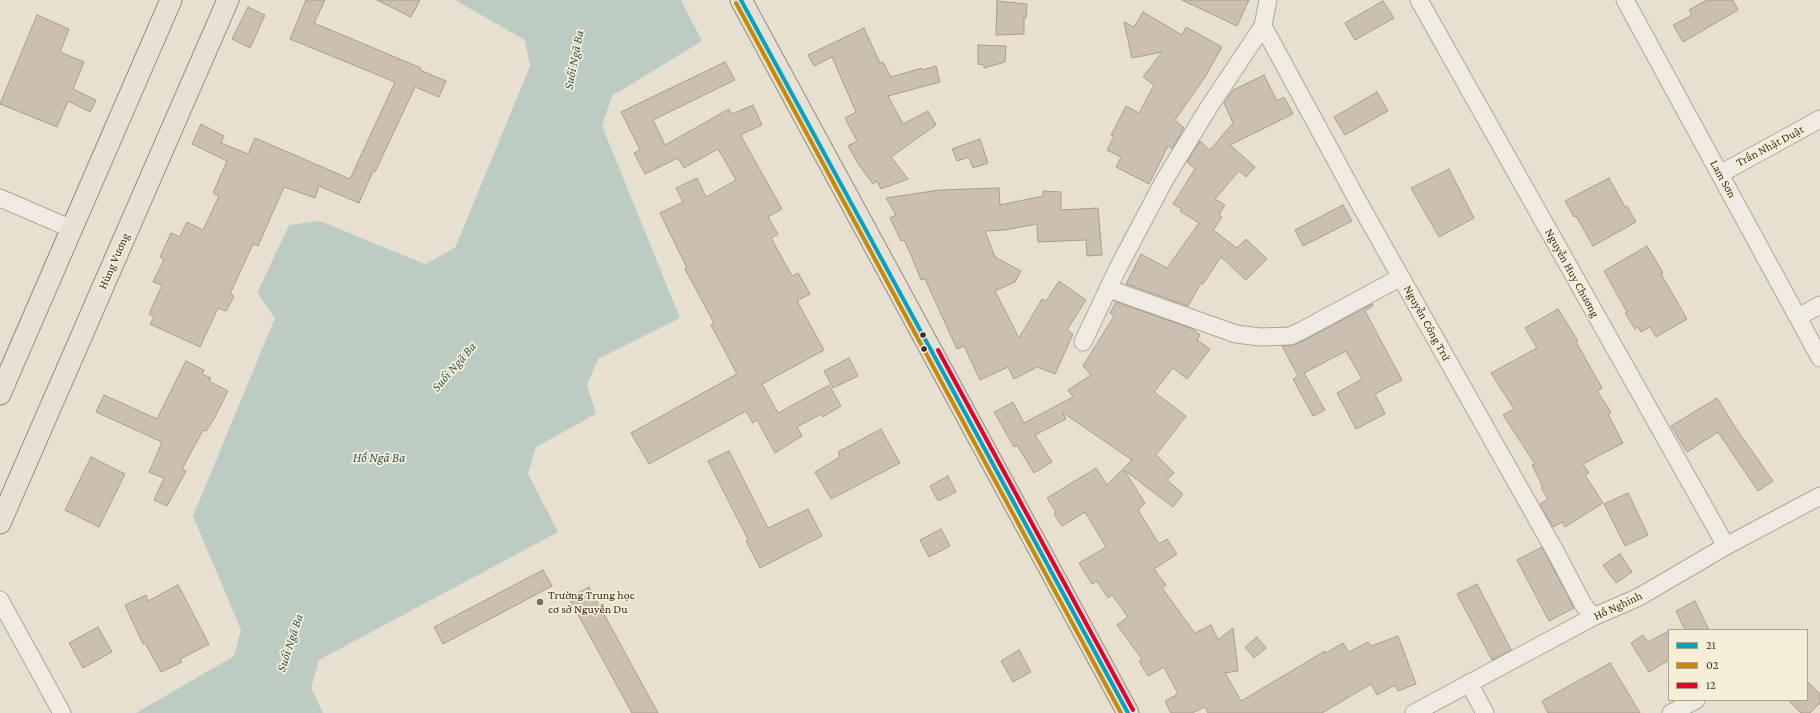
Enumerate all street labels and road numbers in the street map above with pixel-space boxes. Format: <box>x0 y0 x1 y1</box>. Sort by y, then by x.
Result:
street label: Trần Nhật Duật <box>1734 122 1806 170</box>
street label: Lam Sơn <box>1707 157 1739 201</box>
street label: Nguyễn Huy Chương <box>1542 226 1602 320</box>
street label: Hùng Vương <box>95 231 133 291</box>
street label: Nguyễn Công Trứ <box>1400 283 1454 363</box>
street label: Hồ Nghinh <box>1591 588 1645 624</box>

